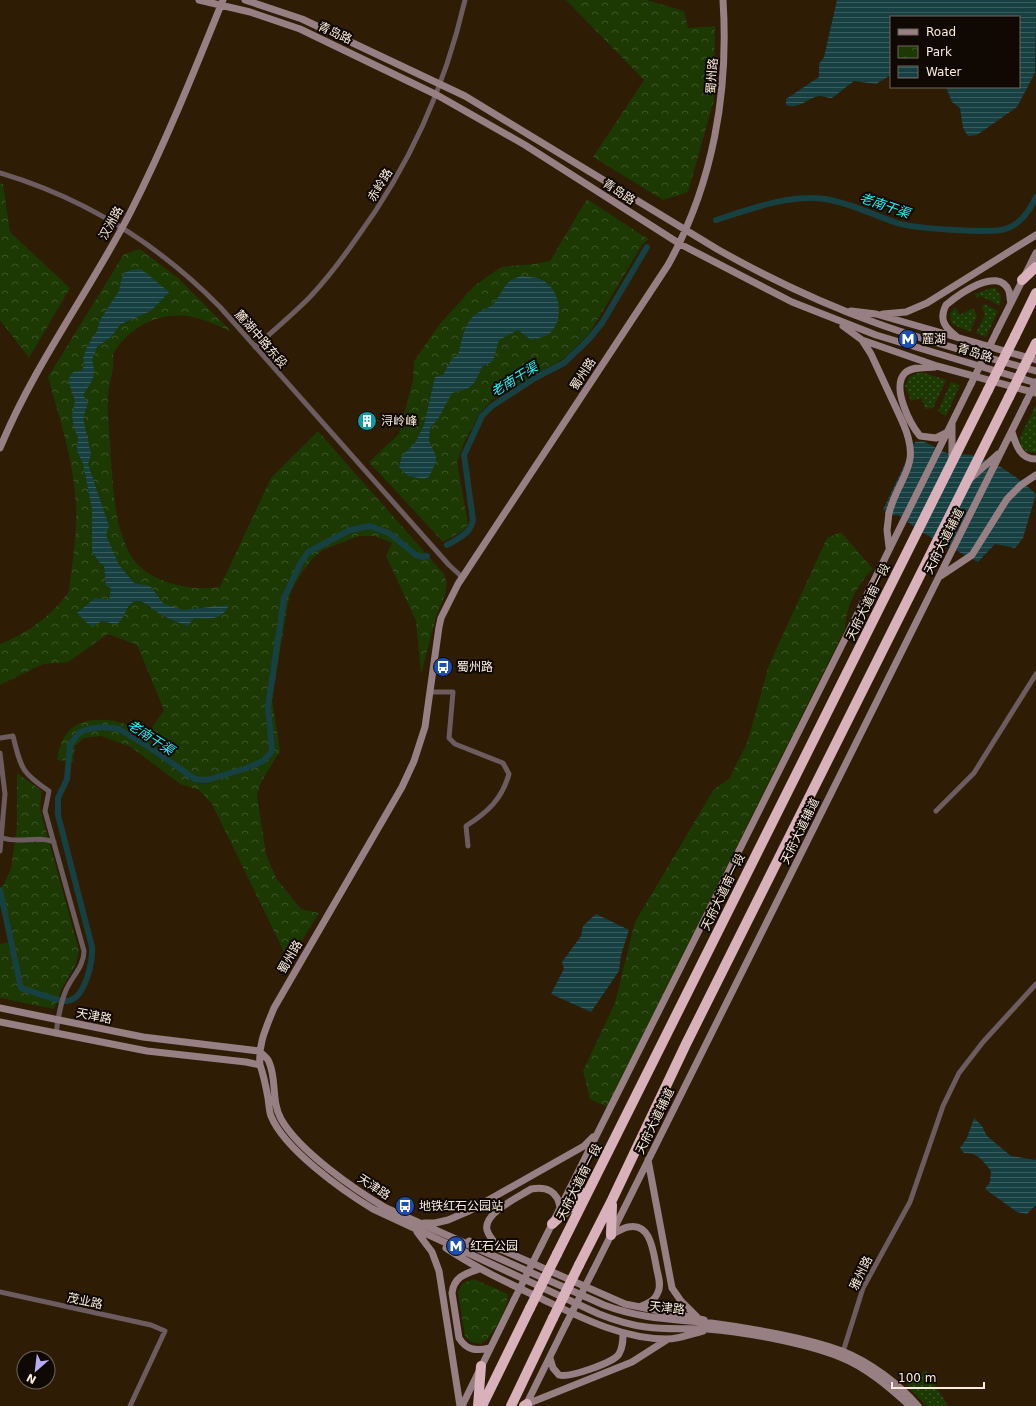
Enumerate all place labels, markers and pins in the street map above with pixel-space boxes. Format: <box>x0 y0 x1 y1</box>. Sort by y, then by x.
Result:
metro station icon: 麓湖 <box>897 328 919 350</box>
place label: 麓湖 <box>922 332 946 346</box>
building icon: 浔岭峰 <box>356 410 378 432</box>
place label: 浔岭峰 <box>381 414 417 428</box>
bus stop icon: 蜀州路 <box>432 656 454 678</box>
place label: 蜀州路 <box>457 660 493 674</box>
bus stop icon: 地铁红石公园站 <box>394 1195 416 1217</box>
place label: 地铁红石公园站 <box>419 1199 503 1213</box>
metro station icon: 红石公园 <box>445 1235 467 1257</box>
place label: 红石公园 <box>470 1239 518 1253</box>

